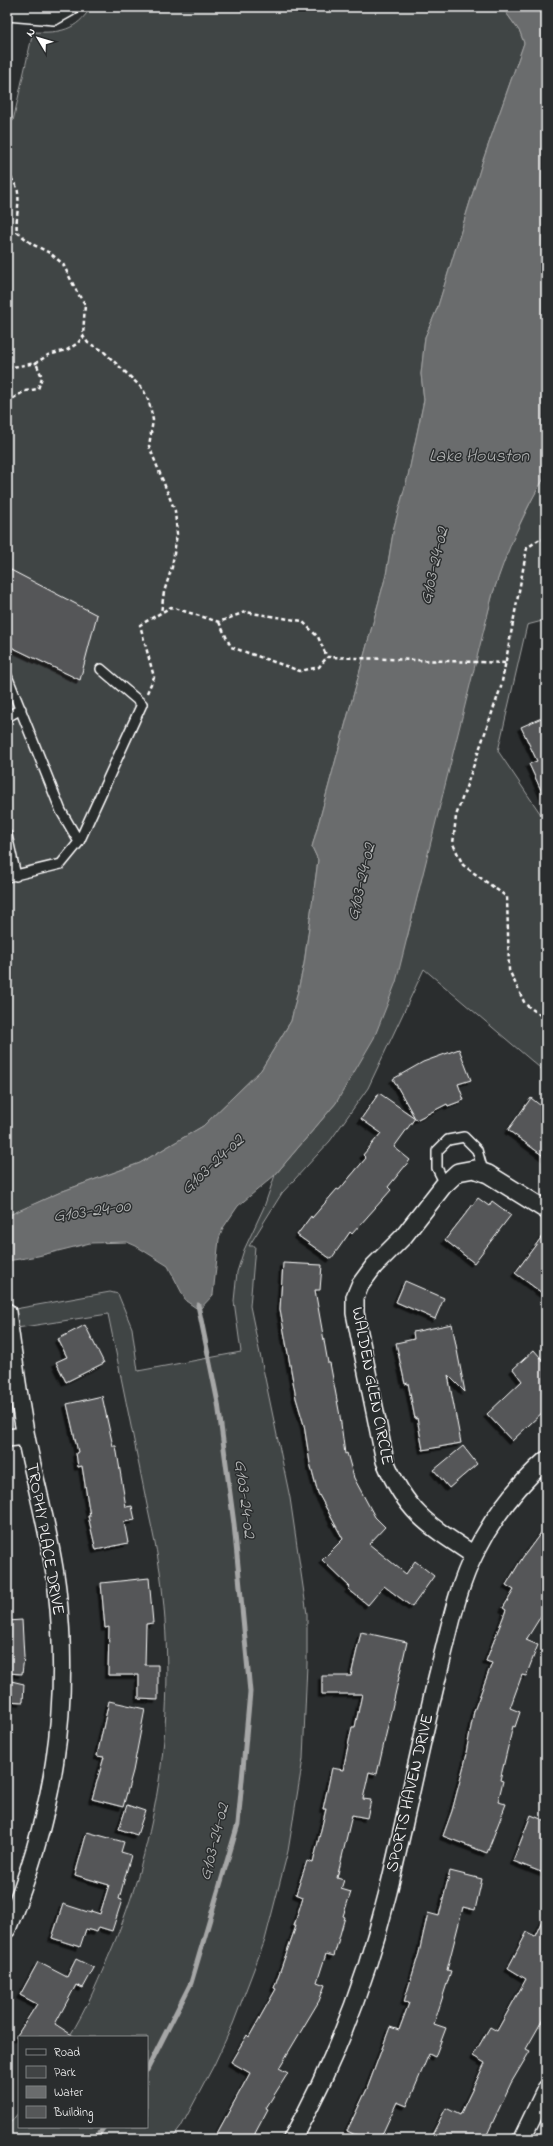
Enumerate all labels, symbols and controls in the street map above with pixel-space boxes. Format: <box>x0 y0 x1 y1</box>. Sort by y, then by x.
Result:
north arrow <box>18 18 58 58</box>
text: N <box>22 25 40 40</box>
water label: Lake Houston <box>429 444 530 470</box>
water label: G103-24-02 <box>413 524 457 607</box>
water label: G103-24-02 <box>340 840 384 923</box>
water label: G103-24-02 <box>175 1128 251 1201</box>
water label: G103-24-00 <box>52 1194 133 1230</box>
street label: WALDEN GLEN CIRCLE <box>344 1305 400 1467</box>
water label: G103-24-02 <box>226 1458 262 1541</box>
street label: TROPHY PLACE DRIVE <box>19 1461 71 1617</box>
street label: SPORTS HAVEN DRIVE <box>380 1711 440 1875</box>
water label: G103-24-02 <box>193 1800 237 1883</box>
legend <box>18 2036 148 2128</box>
text: Road <box>54 2044 80 2062</box>
text: Park <box>54 2064 76 2082</box>
text: Water <box>54 2084 83 2102</box>
text: Building <box>53 2104 93 2123</box>

